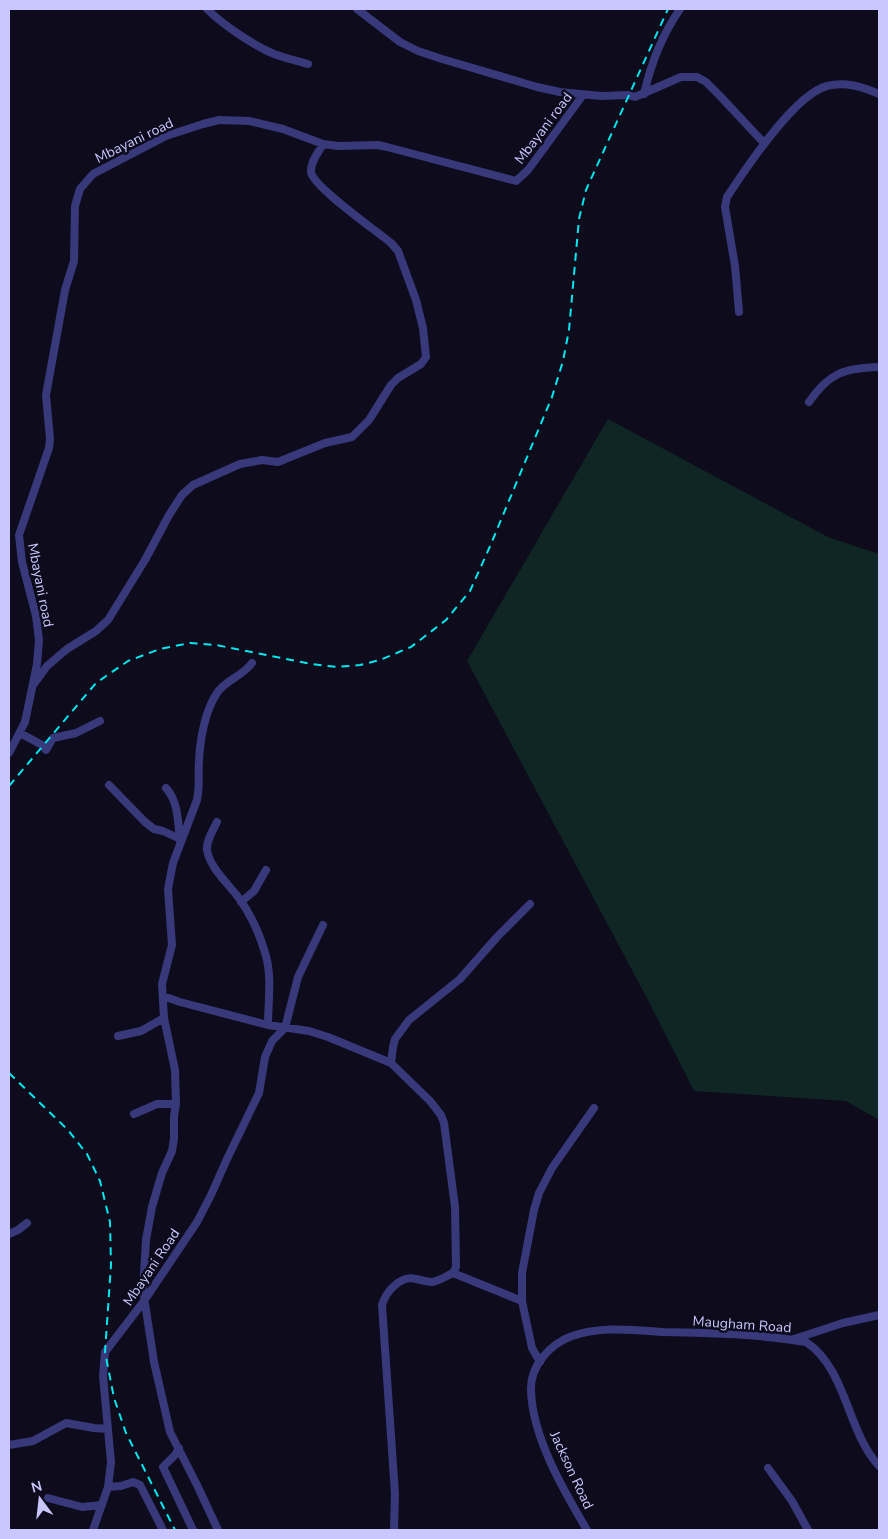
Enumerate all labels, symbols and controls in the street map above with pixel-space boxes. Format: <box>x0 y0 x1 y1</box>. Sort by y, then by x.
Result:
street label: Mbayani road <box>510 89 577 168</box>
street label: Mbayani road <box>92 113 177 168</box>
street label: Mbayani road <box>23 542 58 629</box>
street label: Mbayani Road <box>119 1225 184 1310</box>
street label: Maugham Road <box>692 1312 792 1337</box>
street label: Jackson Road <box>545 1427 598 1512</box>
north arrow <box>15 1474 65 1524</box>
text: N <box>29 1476 44 1497</box>

